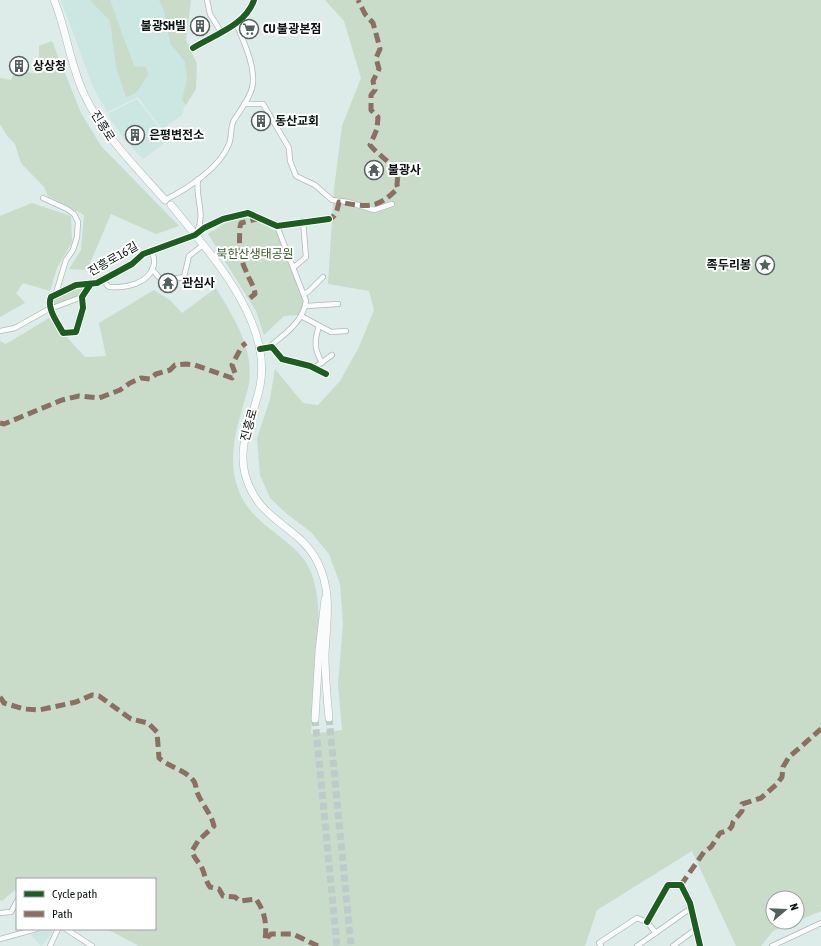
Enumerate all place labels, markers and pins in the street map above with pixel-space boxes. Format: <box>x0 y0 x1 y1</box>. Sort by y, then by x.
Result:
building icon: 불광SH빌 <box>189 15 211 37</box>
supermarket icon: CU 불광본점 <box>238 18 260 40</box>
place label: 불광SH빌 <box>141 19 186 33</box>
place label: CU 불광본점 <box>263 22 321 36</box>
building icon: 상상청 <box>8 55 30 77</box>
place label: 상상청 <box>33 59 66 73</box>
building icon: 동산교회 <box>250 110 272 132</box>
place label: 동산교회 <box>275 114 319 128</box>
building icon: 은평변전소 <box>124 124 146 146</box>
place label: 은평변전소 <box>149 128 204 142</box>
temple icon: 불광사 <box>363 159 385 181</box>
place label: 불광사 <box>388 163 421 177</box>
place icon: 족두리봉 <box>754 254 776 276</box>
place label: 족두리봉 <box>707 258 751 272</box>
temple icon: 관심사 <box>157 272 179 294</box>
place label: 관심사 <box>182 276 215 290</box>

